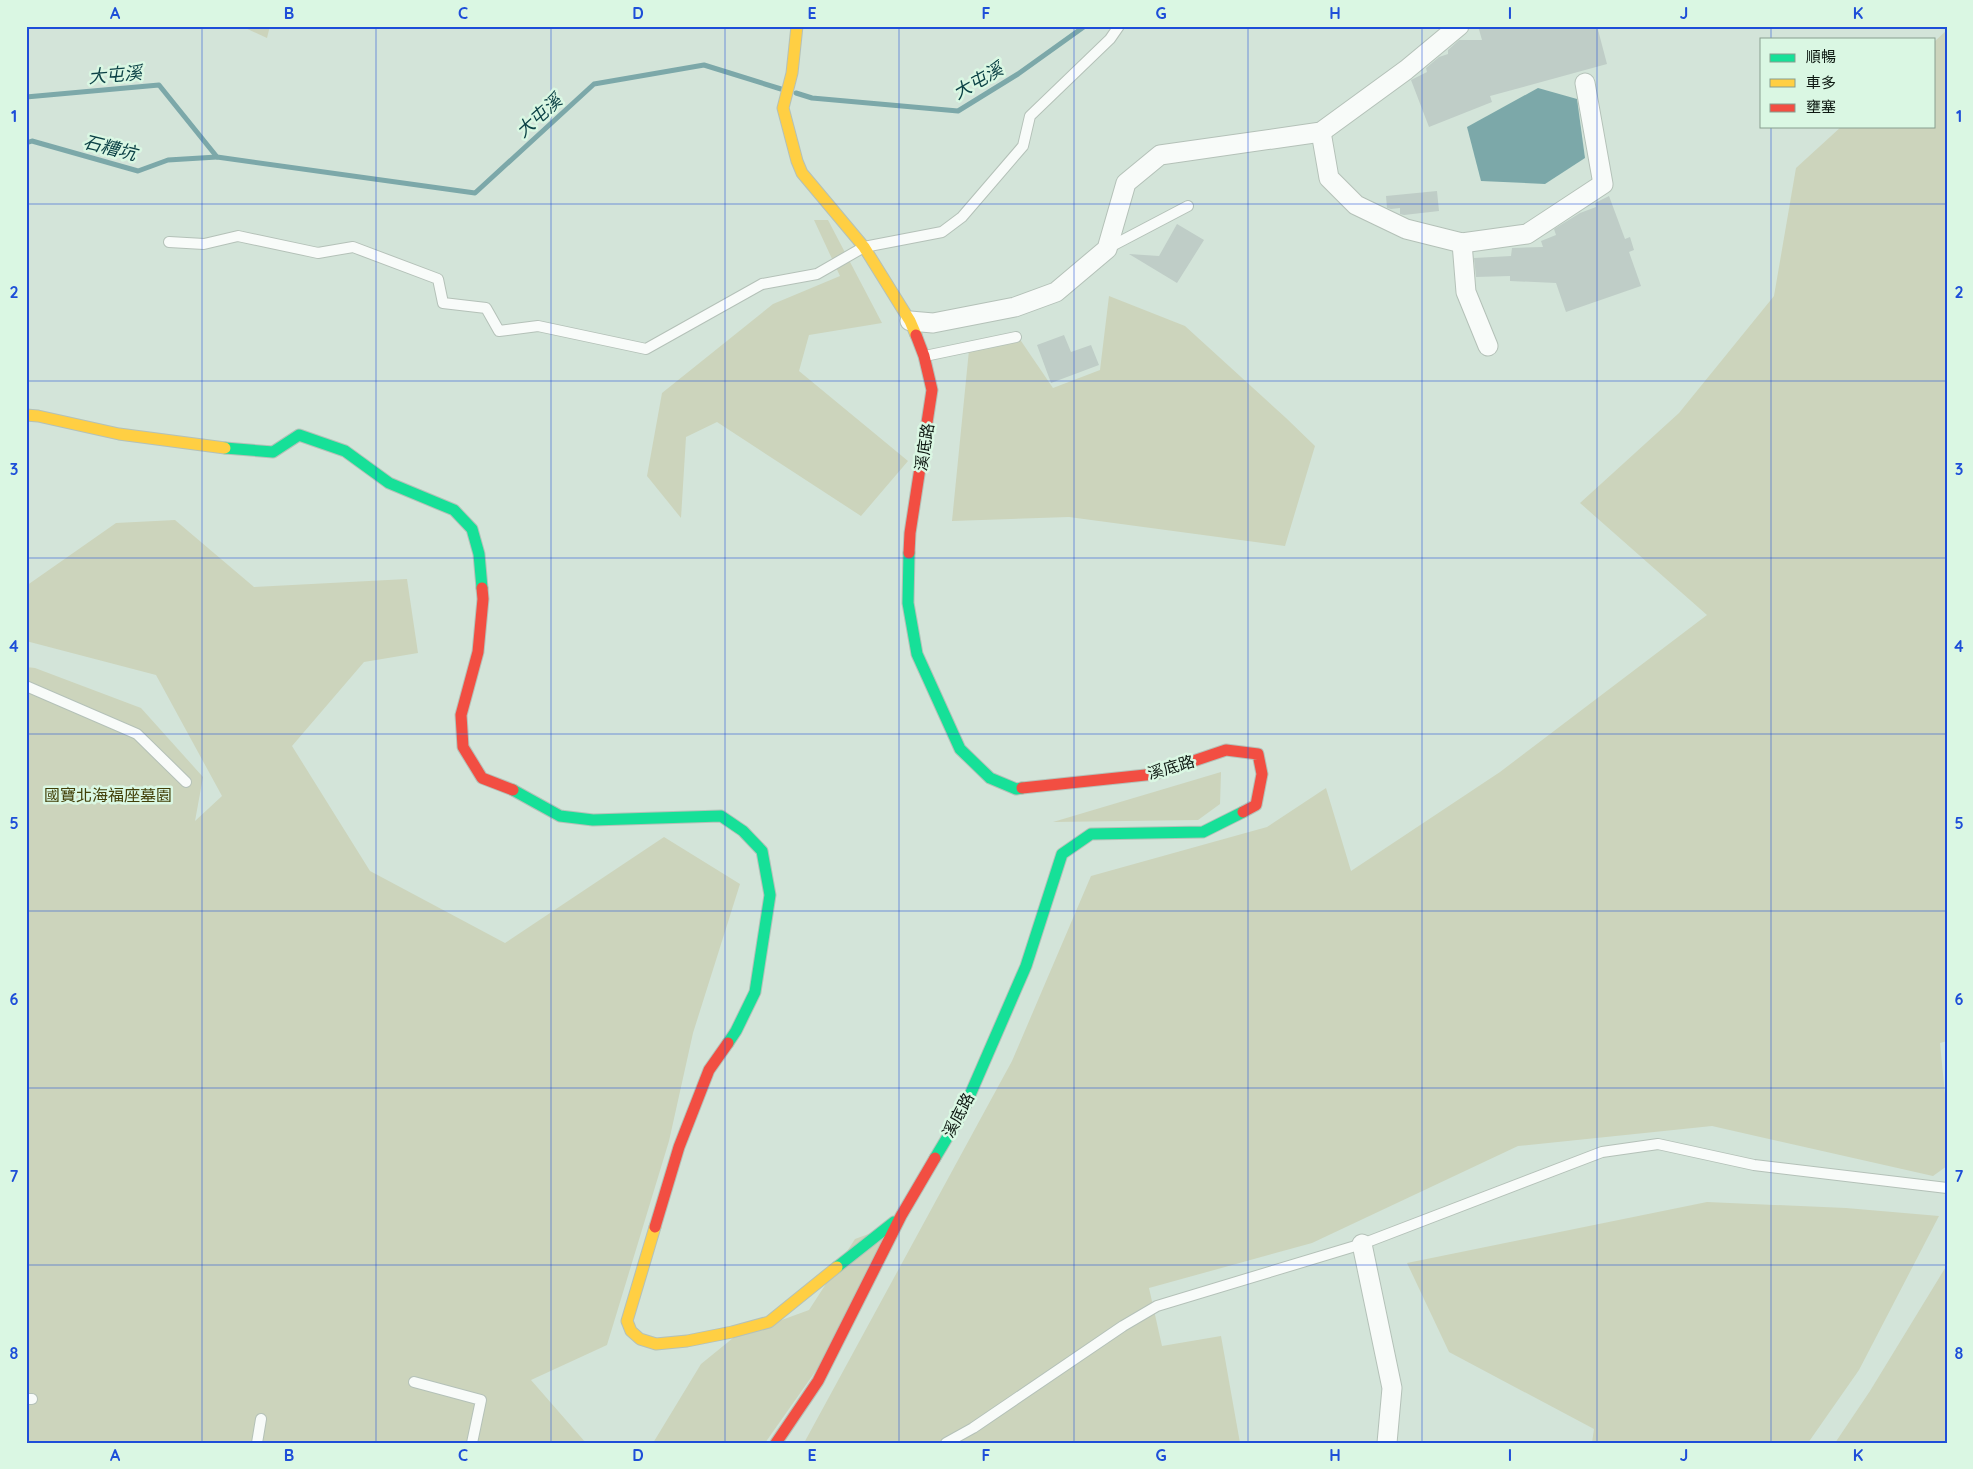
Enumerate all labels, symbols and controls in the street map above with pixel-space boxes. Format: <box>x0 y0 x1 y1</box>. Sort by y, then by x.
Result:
text: A <box>110 3 121 23</box>
text: B <box>284 3 294 23</box>
text: C <box>458 3 468 23</box>
text: D <box>632 3 644 23</box>
text: E <box>807 3 817 23</box>
text: F <box>982 3 991 23</box>
text: G <box>1155 3 1167 23</box>
text: H <box>1329 3 1341 23</box>
text: I <box>1508 3 1512 23</box>
text: J <box>1680 3 1688 23</box>
text: K <box>1853 3 1863 23</box>
legend <box>1760 38 1936 128</box>
text: 順暢 <box>1806 47 1836 66</box>
water label: 大屯溪 <box>949 56 1009 104</box>
water label: 大屯溪 <box>87 60 146 88</box>
text: 車多 <box>1806 73 1836 92</box>
water label: 大屯溪 <box>511 87 569 142</box>
text: 壅塞 <box>1806 97 1836 116</box>
text: 1 <box>11 106 17 126</box>
text: 1 <box>1956 106 1962 126</box>
water label: 石糟坑 <box>81 130 142 166</box>
text: 2 <box>9 282 19 302</box>
text: 2 <box>1954 282 1964 302</box>
street label: 溪底路 <box>910 422 938 472</box>
text: 3 <box>10 459 18 479</box>
text: 3 <box>1955 459 1963 479</box>
text: 4 <box>9 636 19 656</box>
text: 4 <box>1954 636 1964 656</box>
street label: 溪底路 <box>1145 751 1197 783</box>
park label: 國寶北海福座墓園 <box>44 785 172 805</box>
text: 5 <box>9 813 19 833</box>
text: 5 <box>1954 813 1964 833</box>
text: 6 <box>10 989 19 1009</box>
text: 6 <box>1955 989 1964 1009</box>
street label: 溪底路 <box>938 1089 978 1141</box>
text: 7 <box>10 1166 19 1186</box>
text: 7 <box>1955 1166 1964 1186</box>
text: 8 <box>10 1343 19 1363</box>
text: 8 <box>1955 1343 1964 1363</box>
text: A <box>110 1445 121 1465</box>
text: B <box>284 1445 294 1465</box>
text: C <box>458 1445 468 1465</box>
text: D <box>632 1445 644 1465</box>
text: E <box>807 1445 817 1465</box>
text: F <box>982 1445 991 1465</box>
text: G <box>1155 1445 1167 1465</box>
text: H <box>1329 1445 1341 1465</box>
text: I <box>1508 1445 1512 1465</box>
text: J <box>1680 1445 1688 1465</box>
text: K <box>1853 1445 1863 1465</box>

